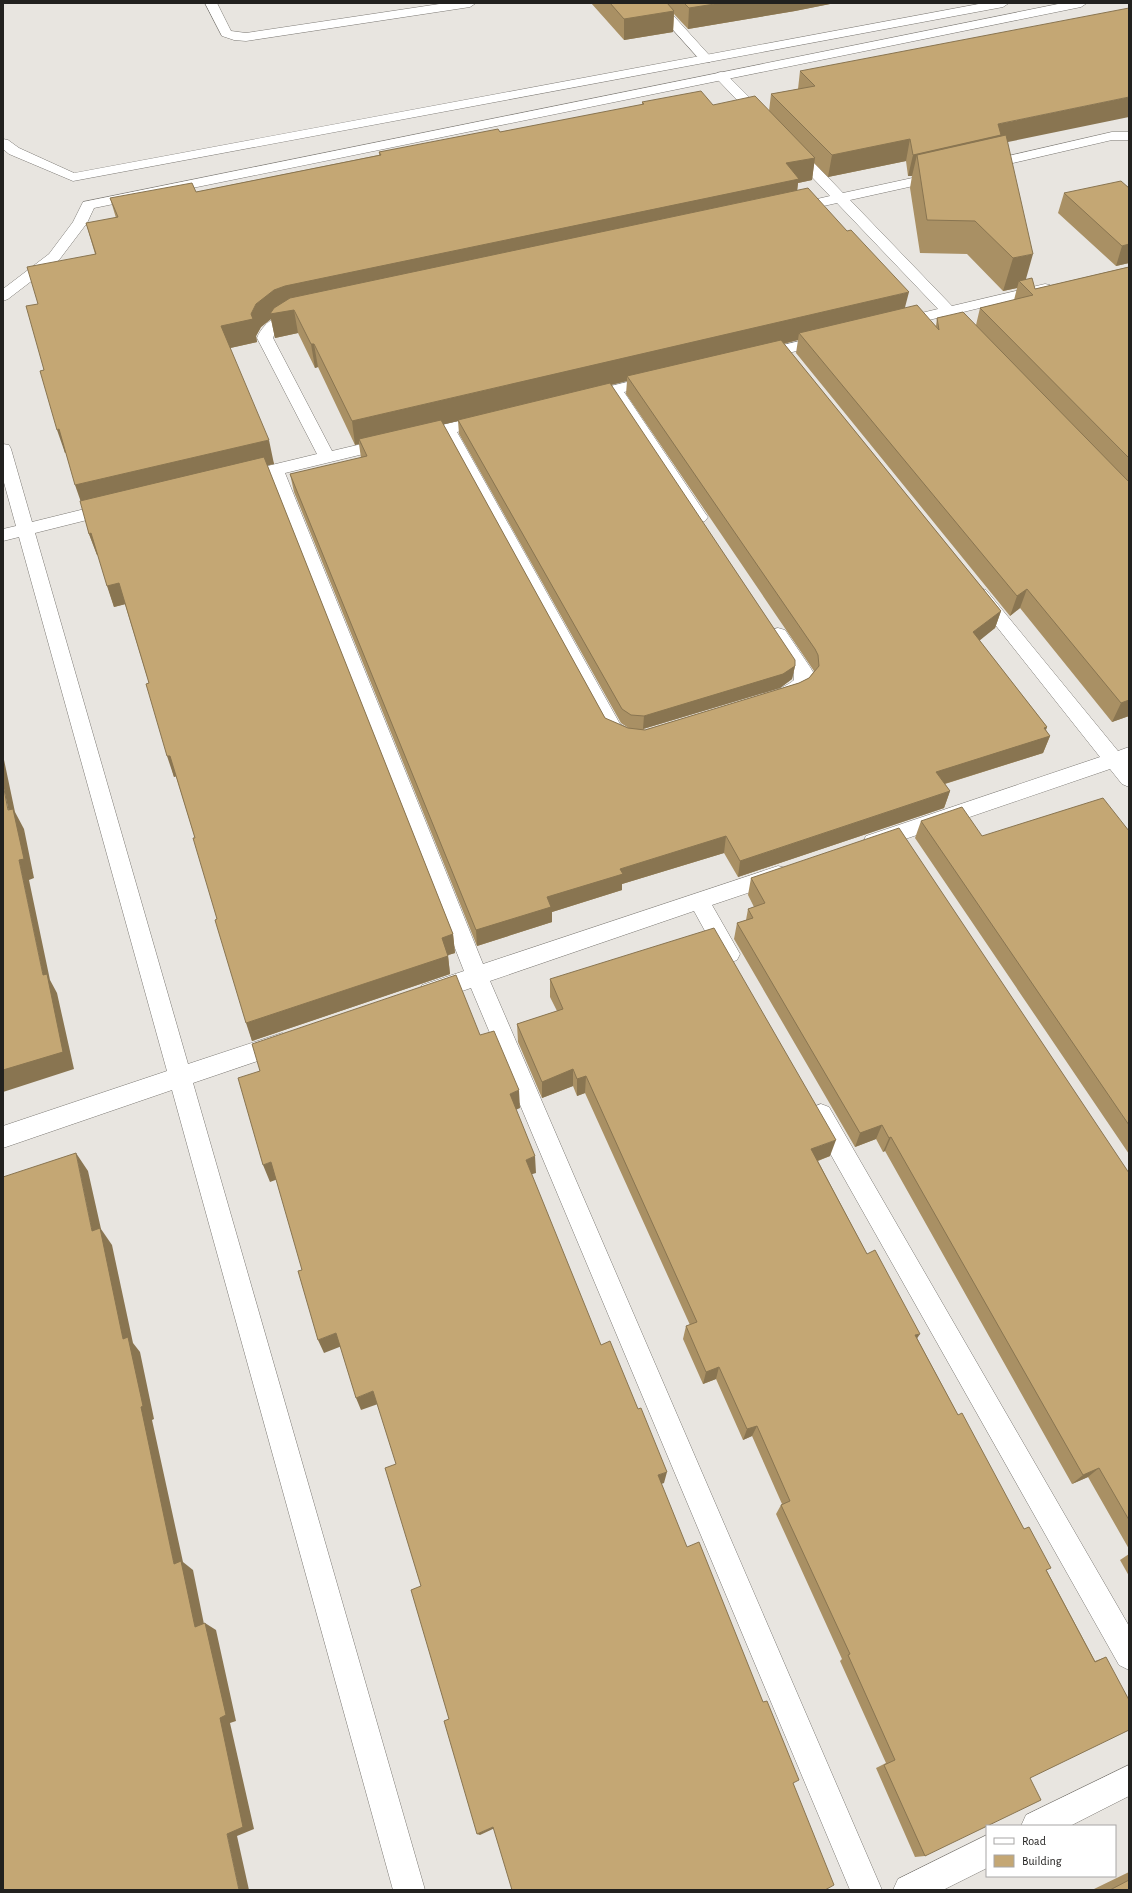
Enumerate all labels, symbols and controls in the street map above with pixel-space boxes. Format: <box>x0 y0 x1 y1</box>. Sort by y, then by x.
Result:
legend <box>986 1825 1116 1877</box>
text: Road <box>1022 1835 1046 1847</box>
text: Building <box>1022 1855 1062 1867</box>

